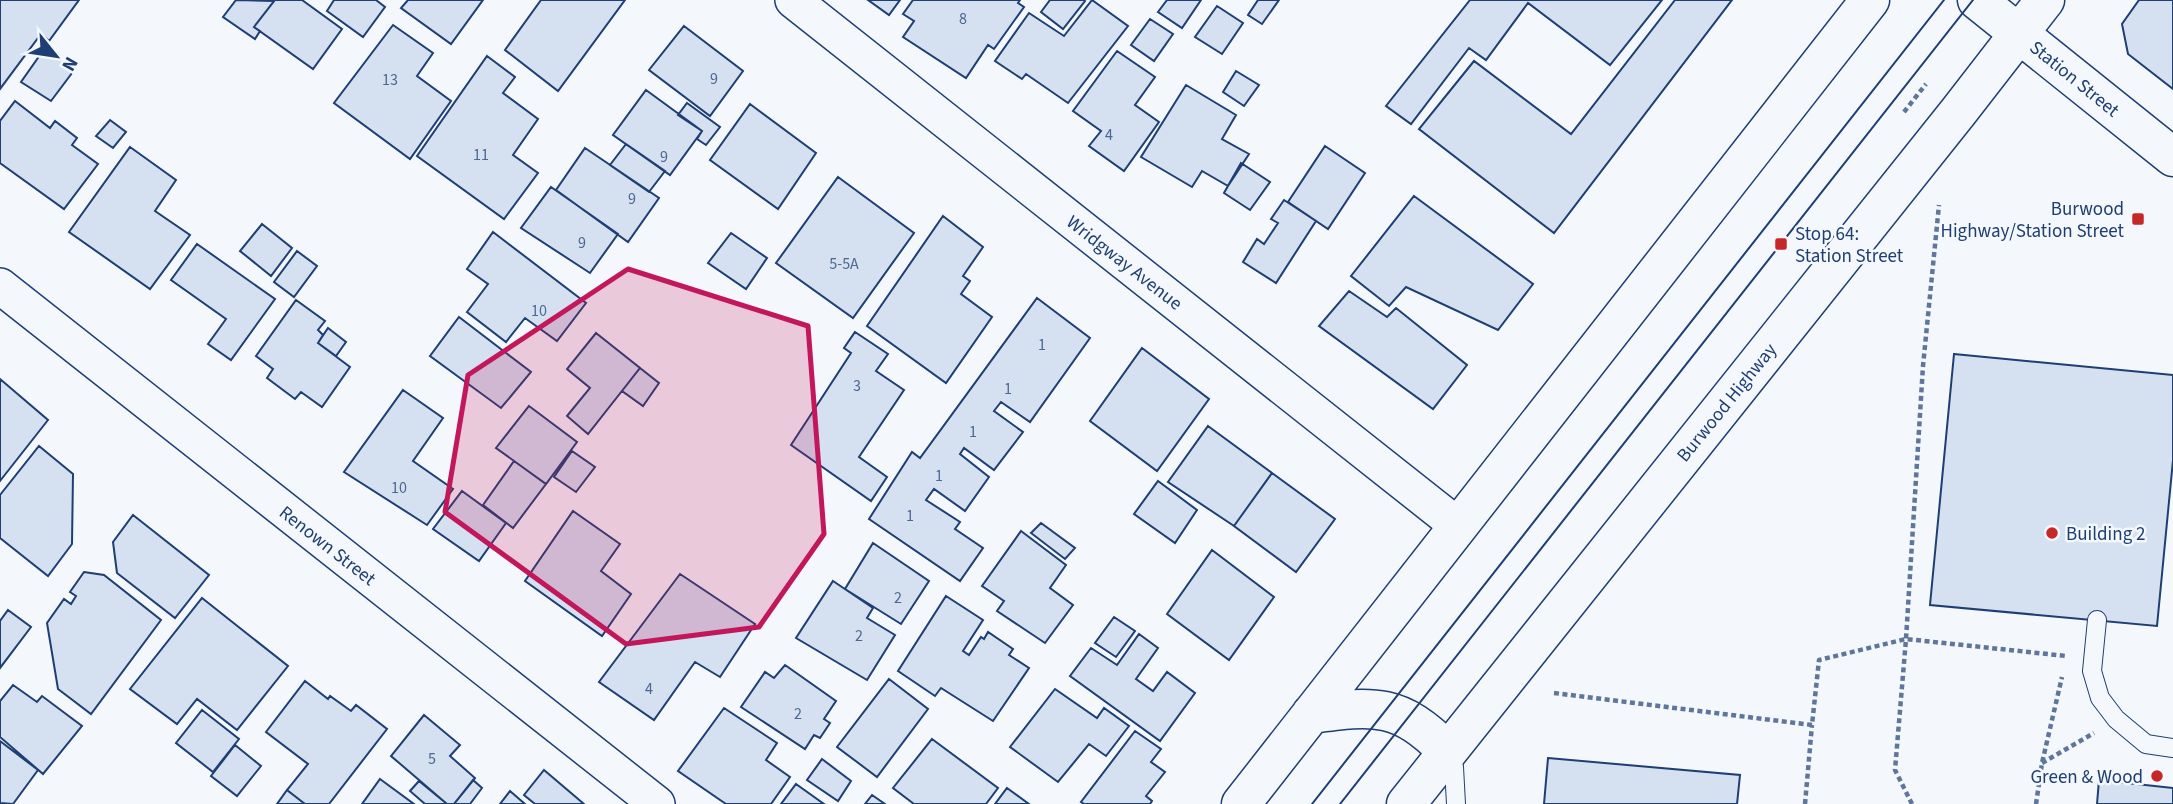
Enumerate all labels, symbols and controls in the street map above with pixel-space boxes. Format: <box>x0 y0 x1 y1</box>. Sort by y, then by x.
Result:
house number: 8 <box>959 8 967 30</box>
north arrow <box>21 21 91 91</box>
street label: Station Street <box>2024 35 2125 124</box>
text: N <box>55 52 84 76</box>
house number: 9 <box>710 68 718 90</box>
house number: 13 <box>382 69 398 91</box>
house number: 4 <box>1105 124 1113 146</box>
house number: 11 <box>473 144 489 166</box>
house number: 9 <box>660 146 668 168</box>
house number: 9 <box>628 188 636 210</box>
place label: Burwood Highway/Station Street <box>1941 196 2125 245</box>
street label: Wridgway Avenue <box>1060 209 1188 317</box>
marker: Burwood Highway/Station Street <box>2130 211 2146 227</box>
place label: Stop 64: Station Street <box>1795 221 1904 270</box>
house number: 9 <box>578 232 586 254</box>
marker: Stop 64: Station Street <box>1773 236 1789 252</box>
house number: 5-5A <box>829 253 859 275</box>
house number: 10 <box>531 300 547 322</box>
house number: 1 <box>1038 334 1046 356</box>
street label: Burwood Highway <box>1671 338 1784 468</box>
house number: 3 <box>853 375 861 397</box>
house number: 1 <box>1004 378 1012 400</box>
house number: 1 <box>969 421 977 443</box>
house number: 1 <box>935 465 943 487</box>
house number: 10 <box>391 477 407 499</box>
street label: Renown Street <box>273 500 382 593</box>
house number: 1 <box>906 505 914 527</box>
place label: Building 2 <box>2066 521 2145 548</box>
marker: Building 2 <box>2044 525 2060 541</box>
house number: 2 <box>894 587 902 609</box>
house number: 2 <box>855 625 863 647</box>
house number: 4 <box>645 678 653 700</box>
house number: 2 <box>794 703 802 725</box>
house number: 5 <box>428 748 436 770</box>
place label: Green & Wood <box>2030 764 2143 791</box>
marker: Green & Wood <box>2149 768 2165 784</box>

